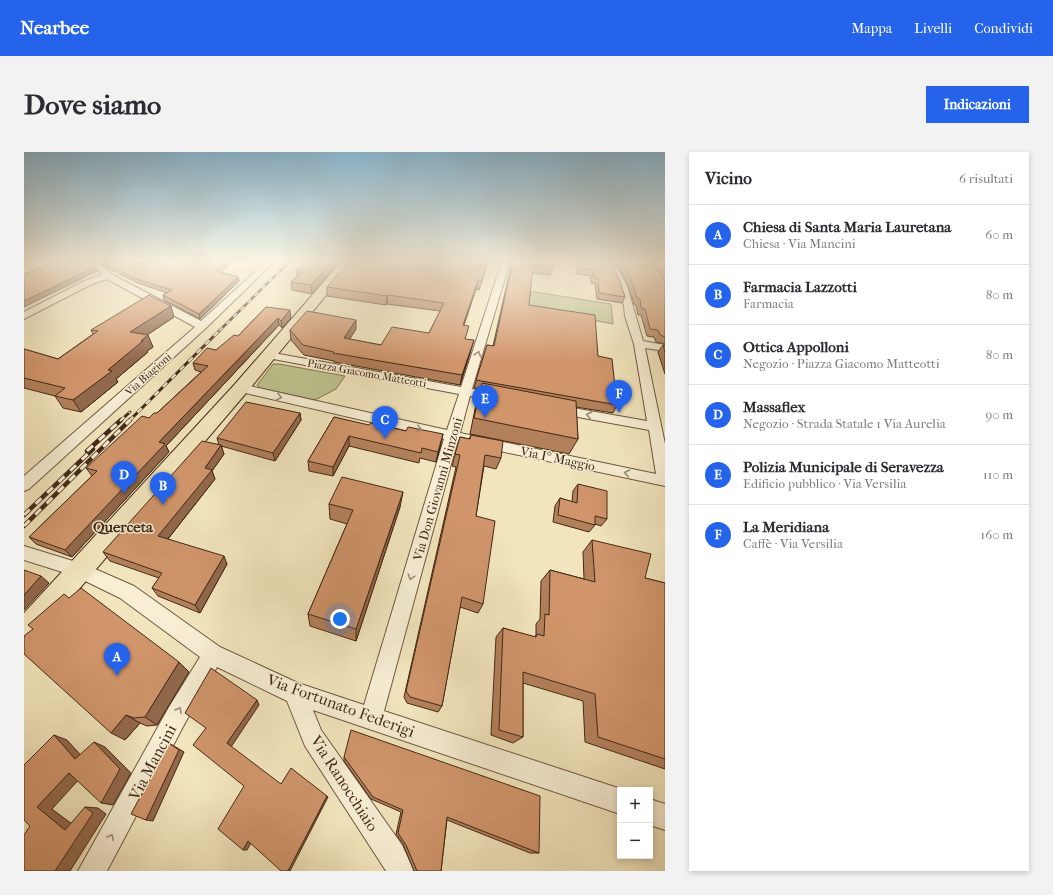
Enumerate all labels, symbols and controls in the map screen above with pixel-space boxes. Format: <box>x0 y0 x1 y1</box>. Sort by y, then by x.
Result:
text: Nearbee <box>20 17 89 39</box>
text: Mappa <box>851 20 892 37</box>
text: Livelli <box>914 20 952 37</box>
text: Condividi <box>974 20 1033 37</box>
button: Indicazioni <box>926 86 1029 123</box>
text: Dove siamo <box>24 88 161 121</box>
text: Vicino <box>705 168 752 188</box>
text: 6 risultati <box>959 171 1013 186</box>
text: Chiesa di Santa Maria Lauretana <box>743 218 951 236</box>
text: A <box>714 227 722 242</box>
text: 60 m <box>985 227 1013 242</box>
text: Chiesa · Via Mancini <box>743 236 856 251</box>
text: Farmacia Lazzotti <box>743 278 857 296</box>
text: B <box>714 287 722 302</box>
text: 80 m <box>986 287 1013 302</box>
text: Farmacia <box>743 296 794 311</box>
text: Ottica Appolloni <box>743 338 849 356</box>
text: C <box>714 347 722 362</box>
text: 80 m <box>986 347 1013 362</box>
street label: Via Biagioni <box>122 350 175 399</box>
one-way arrow <box>473 351 482 358</box>
text: Negozio · Piazza Giacomo Matteotti <box>743 356 940 371</box>
street label: Piazza Giacomo Matteotti <box>306 357 428 391</box>
pin: F <box>606 380 632 413</box>
pin: E <box>472 385 498 418</box>
one-way arrow <box>275 392 282 400</box>
text: Massaflex <box>743 398 805 416</box>
pin: C <box>372 406 398 439</box>
text: D <box>713 407 723 422</box>
text: 90 m <box>985 407 1013 422</box>
one-way arrow <box>586 411 592 420</box>
street label: Via Don Giovanni Minzoni <box>410 416 465 563</box>
text: Negozio · Strada Statale 1 Via Aurelia <box>743 416 946 431</box>
one-way arrow <box>416 424 422 432</box>
street label: Via I° Maggio <box>518 443 597 474</box>
text: Polizia Municipale di Seravezza <box>743 458 944 476</box>
pin: D <box>111 461 137 494</box>
text: E <box>714 467 722 482</box>
text: 110 m <box>983 467 1013 482</box>
one-way arrow <box>624 469 630 477</box>
pin: B <box>150 472 176 505</box>
text: Edificio pubblico · Via Versilia <box>743 476 906 491</box>
district label: Querceta <box>93 518 154 536</box>
text: La Meridiana <box>743 518 829 536</box>
text: F <box>715 527 721 542</box>
text: 160 m <box>981 527 1013 542</box>
text: Caffè · Via Versilia <box>743 536 843 551</box>
one-way arrow <box>408 573 416 580</box>
your location <box>330 609 350 629</box>
pin: A <box>104 643 130 676</box>
street label: Via Fortunato Federigi <box>263 670 418 741</box>
one-way arrow <box>175 707 182 714</box>
street label: Via Mancini <box>124 721 180 804</box>
street label: Via Ranocchiaio <box>306 731 383 835</box>
map controls <box>617 787 653 859</box>
button: + <box>617 787 653 823</box>
button: − <box>617 823 653 859</box>
one-way arrow <box>107 834 114 841</box>

